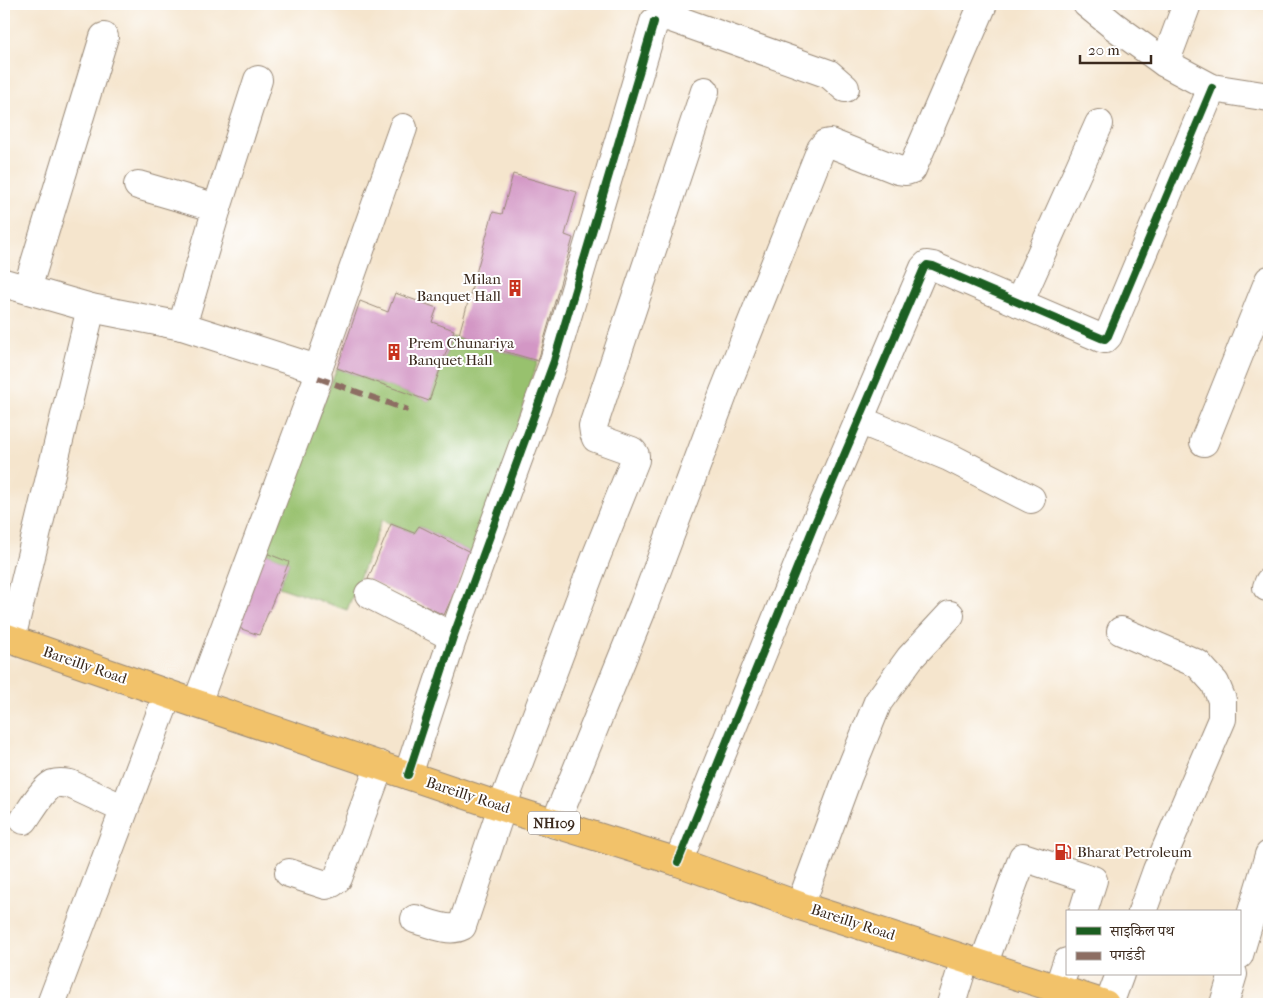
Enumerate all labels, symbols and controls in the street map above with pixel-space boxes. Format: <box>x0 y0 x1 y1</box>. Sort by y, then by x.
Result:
scale bar <box>1080 32 1152 64</box>
text: 20 m <box>1088 41 1120 59</box>
place label: Milan Banquet Hall <box>416 270 501 305</box>
building icon: Milan Banquet Hall <box>505 278 525 298</box>
place label: Prem Chunariya Banquet Hall <box>408 334 515 369</box>
building icon: Prem Chunariya Banquet Hall <box>384 342 404 362</box>
street label: Bareilly Road <box>41 642 130 688</box>
street label: Bareilly Road <box>424 773 513 817</box>
road number: NH109 <box>528 811 580 834</box>
fuel station icon: Bharat Petroleum <box>1053 842 1073 862</box>
place label: Bharat Petroleum <box>1077 843 1192 861</box>
street label: Bareilly Road <box>809 900 898 944</box>
legend <box>1066 910 1240 976</box>
text: साइकिल पथ <box>1109 922 1175 940</box>
text: पगडंडी <box>1109 946 1146 964</box>

